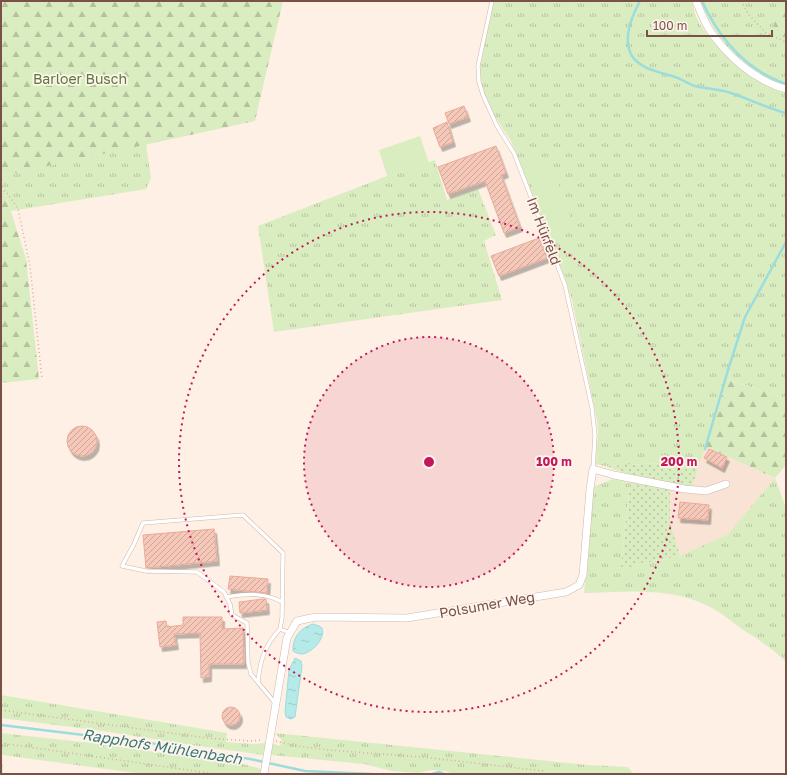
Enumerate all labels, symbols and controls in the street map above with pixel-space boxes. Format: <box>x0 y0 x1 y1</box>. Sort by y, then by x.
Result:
scale bar <box>647 12 772 38</box>
text: 100 m <box>653 18 687 33</box>
park label: Barloer Busch <box>33 70 127 87</box>
street label: Im Hürfeld <box>524 195 565 267</box>
text: 100 m <box>536 454 572 469</box>
text: 200 m <box>661 454 697 469</box>
centre of rings <box>422 455 436 469</box>
street label: Polsumer Weg <box>438 588 536 621</box>
water label: Rapphofs Mühlenbach <box>81 725 244 768</box>

